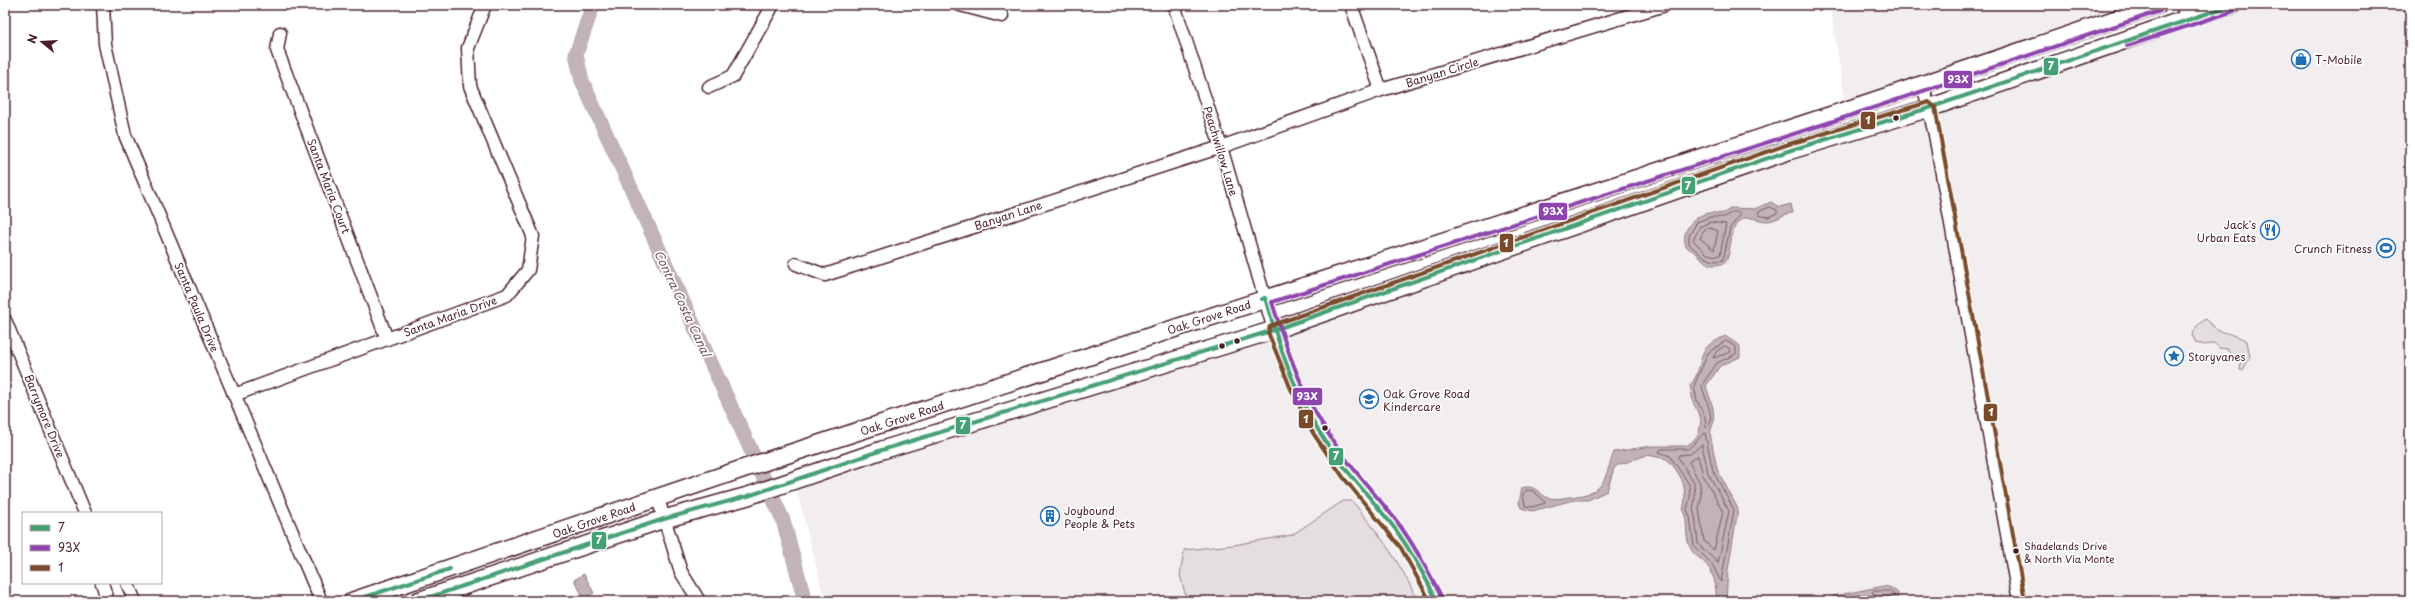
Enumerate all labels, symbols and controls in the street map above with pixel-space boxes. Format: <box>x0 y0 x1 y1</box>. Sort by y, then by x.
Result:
north arrow <box>22 22 62 62</box>
text: N <box>23 32 42 46</box>
shop icon: T-Mobile <box>2290 48 2312 70</box>
place label: T-Mobile <box>2315 51 2362 68</box>
street label: Banyan Circle <box>1403 53 1481 91</box>
line badge: 7 <box>2043 57 2059 76</box>
text: 7 <box>2048 57 2055 74</box>
line badge: 93X <box>1943 70 1973 89</box>
text: 93X <box>1948 70 1969 87</box>
street label: Peachwillow Lane <box>1199 104 1243 198</box>
line badge: 1 <box>1860 111 1876 130</box>
text: 1 <box>1865 111 1871 128</box>
unlabelled marker <box>1891 113 1901 123</box>
street label: Santa Maria Court <box>303 136 355 236</box>
line badge: 7 <box>1681 176 1696 195</box>
text: 7 <box>1685 177 1692 194</box>
street label: Banyan Lane <box>972 196 1044 234</box>
line badge: 93X <box>1538 202 1568 221</box>
text: 93X <box>1543 202 1564 219</box>
place label: Jack's Urban Eats <box>2197 216 2256 246</box>
restaurant icon: Jack's Urban Eats <box>2259 219 2281 241</box>
line badge: 1 <box>1499 233 1514 253</box>
text: 1 <box>1503 234 1509 251</box>
sports icon: Crunch Fitness <box>2375 237 2397 259</box>
place label: Crunch Fitness <box>2294 240 2372 257</box>
water label: Contra Costa Canal <box>650 247 716 361</box>
street label: Santa Paula Drive <box>170 260 224 355</box>
street label: Santa Maria Drive <box>401 291 499 341</box>
street label: Oak Grove Road <box>1165 295 1253 339</box>
unlabelled marker <box>1232 336 1242 346</box>
unlabelled marker <box>1217 341 1227 351</box>
place icon: Storyvanes <box>2163 345 2185 367</box>
place label: Storyvanes <box>2188 348 2246 365</box>
street label: Barrymore Drive <box>20 372 70 460</box>
place label: Oak Grove Road Kindercare <box>1383 385 1470 415</box>
line badge: 93X <box>1292 387 1323 406</box>
text: 93X <box>1297 387 1318 404</box>
school or university icon: Oak Grove Road Kindercare <box>1358 388 1380 410</box>
street label: Oak Grove Road <box>858 396 946 440</box>
line badge: 1 <box>1983 403 1998 422</box>
text: 1 <box>1988 403 1994 420</box>
line badge: 1 <box>1298 409 1314 429</box>
text: 1 <box>1303 410 1309 427</box>
line badge: 7 <box>955 416 971 435</box>
text: 7 <box>960 416 967 433</box>
unlabelled marker <box>1320 423 1330 433</box>
line badge: 7 <box>1328 447 1344 466</box>
text: 7 <box>1333 447 1340 464</box>
street label: Oak Grove Road <box>550 498 638 542</box>
place label: Joybound People & Pets <box>1064 502 1135 532</box>
building icon: Joybound People & Pets <box>1039 505 1061 527</box>
legend <box>22 512 162 584</box>
text: 7 <box>58 518 65 536</box>
line badge: 7 <box>591 531 607 550</box>
text: 7 <box>596 531 603 548</box>
text: 93X <box>58 538 81 556</box>
place label: Shadelands Drive & North Via Monte <box>2024 538 2115 566</box>
marker: Shadelands Drive & North Via Monte <box>2011 546 2021 556</box>
text: 1 <box>58 558 63 576</box>

